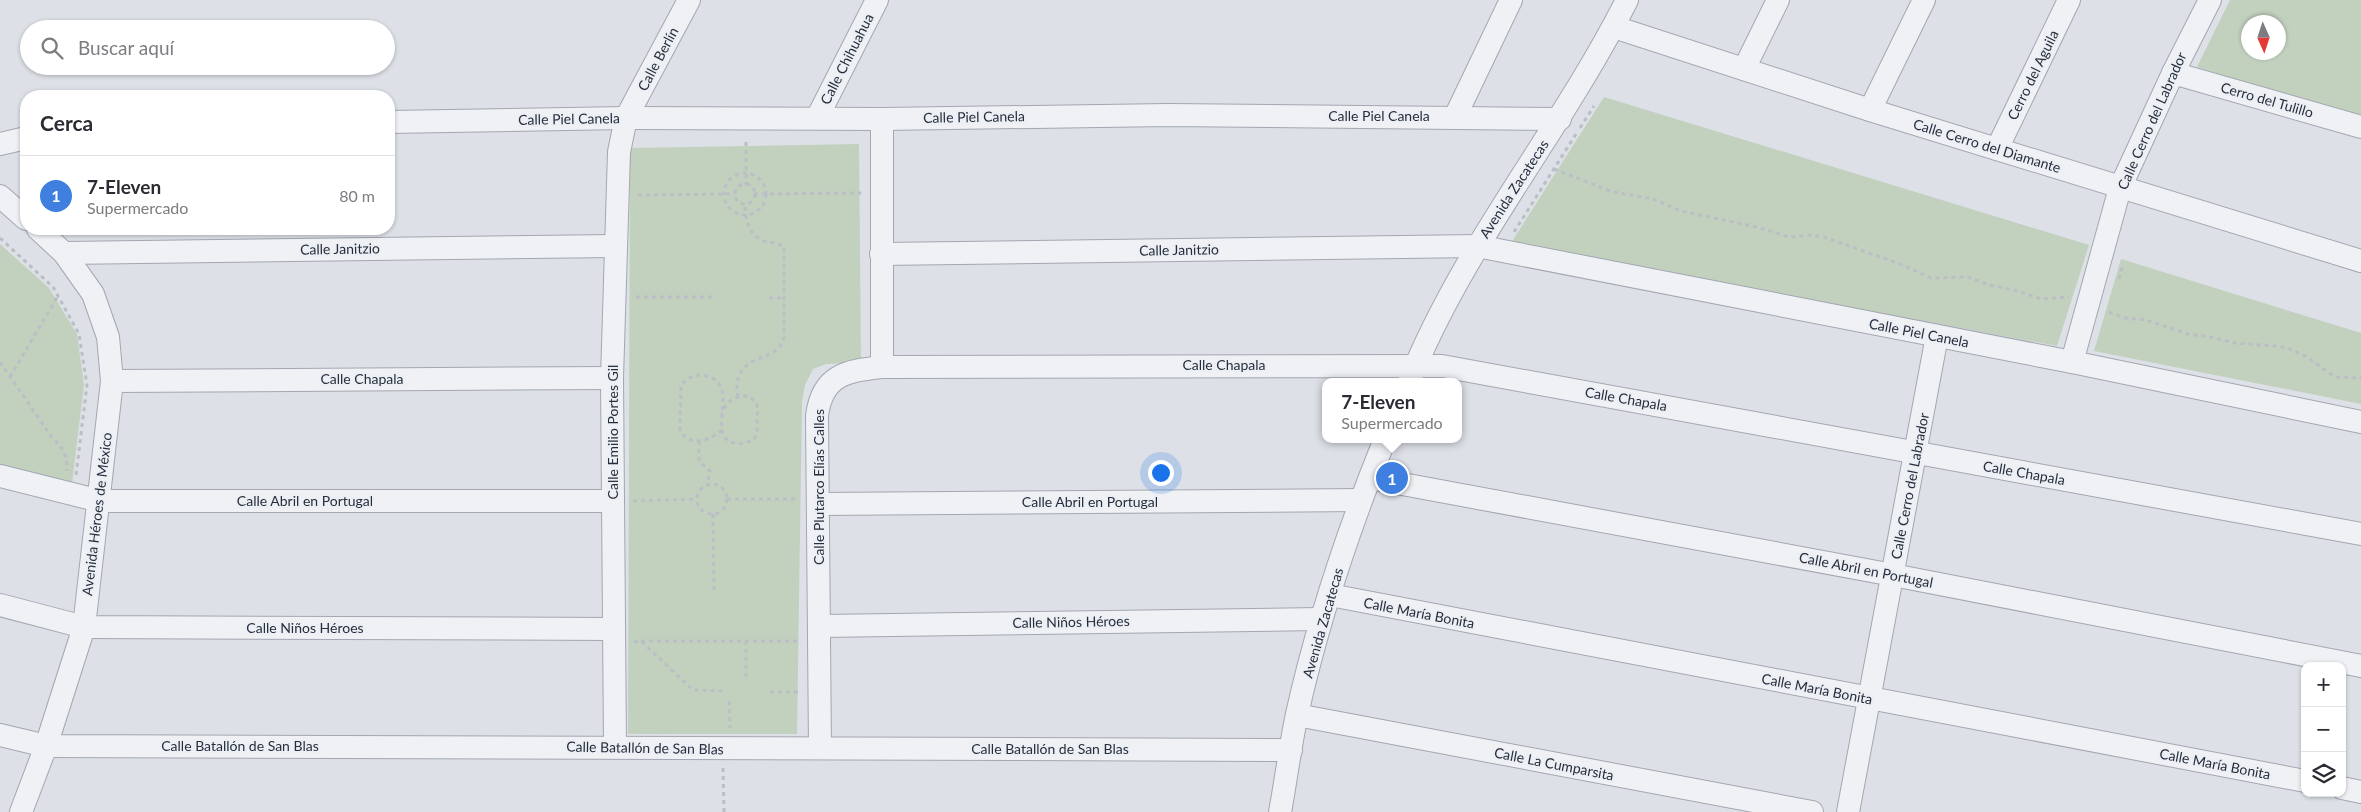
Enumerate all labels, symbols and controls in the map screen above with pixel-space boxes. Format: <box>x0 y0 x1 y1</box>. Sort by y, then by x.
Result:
street label: Calle Chihuahua <box>816 11 877 107</box>
north arrow <box>2241 15 2286 60</box>
search box <box>20 20 395 75</box>
street label: Calle Berlín <box>634 24 681 94</box>
street label: Cerro del Aguila <box>2003 27 2062 122</box>
icon: search <box>38 34 66 62</box>
text: Buscar aquí <box>78 36 174 59</box>
street label: Calle Cerro del Labrador <box>2114 49 2190 192</box>
street label: Cerro del Tulillo <box>2219 78 2315 121</box>
street label: Calle Piel Canela <box>923 107 1025 126</box>
street label: Calle Piel Canela <box>1328 107 1430 124</box>
street label: Calle Piel Canela <box>518 109 620 128</box>
text: Cerca <box>40 110 93 135</box>
street label: Calle Cerro del Diamante <box>1911 115 2063 176</box>
street label: Avenida Zacatecas <box>1475 136 1552 241</box>
text: 7-Eleven <box>87 175 161 198</box>
text: 1 <box>51 186 61 205</box>
text: 80 m <box>339 186 375 205</box>
text: Supermercado <box>87 198 188 217</box>
street label: Calle Janitzio <box>300 239 380 258</box>
street label: Calle Janitzio <box>1139 240 1219 259</box>
street label: Calle Piel Canela <box>1868 314 1971 351</box>
street label: Calle Chapala <box>1182 356 1266 373</box>
street label: Calle Emilio Portes Gil <box>604 365 621 499</box>
street label: Calle Chapala <box>320 370 404 387</box>
popup <box>1322 378 1462 443</box>
street label: Calle Chapala <box>1584 383 1669 414</box>
text: 7-Eleven <box>1341 390 1416 413</box>
street label: Calle Plutarco Elías Calles <box>810 409 827 565</box>
street label: Calle Cerro del Labrador <box>1887 411 1932 561</box>
text: Supermercado <box>1341 413 1443 432</box>
street label: Avenida Héroes de México <box>78 431 115 597</box>
street label: Calle Chapala <box>1982 457 2067 488</box>
pin: 1 <box>1376 459 1408 497</box>
your location <box>1148 460 1174 486</box>
street label: Calle Abril en Portugal <box>237 492 373 509</box>
street label: Calle Abril en Portugal <box>1022 493 1158 510</box>
street label: Calle Abril en Portugal <box>1798 548 1935 591</box>
street label: Avenida Zacatecas <box>1299 566 1346 680</box>
street label: Calle María Bonita <box>1362 593 1476 632</box>
street label: Calle Niños Héroes <box>1012 612 1130 631</box>
street label: Calle Niños Héroes <box>246 619 364 636</box>
map controls <box>2301 662 2346 797</box>
button: + <box>2301 662 2346 707</box>
street label: Calle María Bonita <box>1760 669 1874 708</box>
button: − <box>2301 707 2346 752</box>
street label: Calle Batallón de San Blas <box>161 737 319 754</box>
street label: Calle Batallón de San Blas <box>566 738 724 757</box>
street label: Calle Batallón de San Blas <box>971 740 1129 757</box>
street label: Calle La Cumparsita <box>1493 744 1615 783</box>
street label: Calle María Bonita <box>2158 744 2272 783</box>
button: layers <box>2301 752 2346 797</box>

